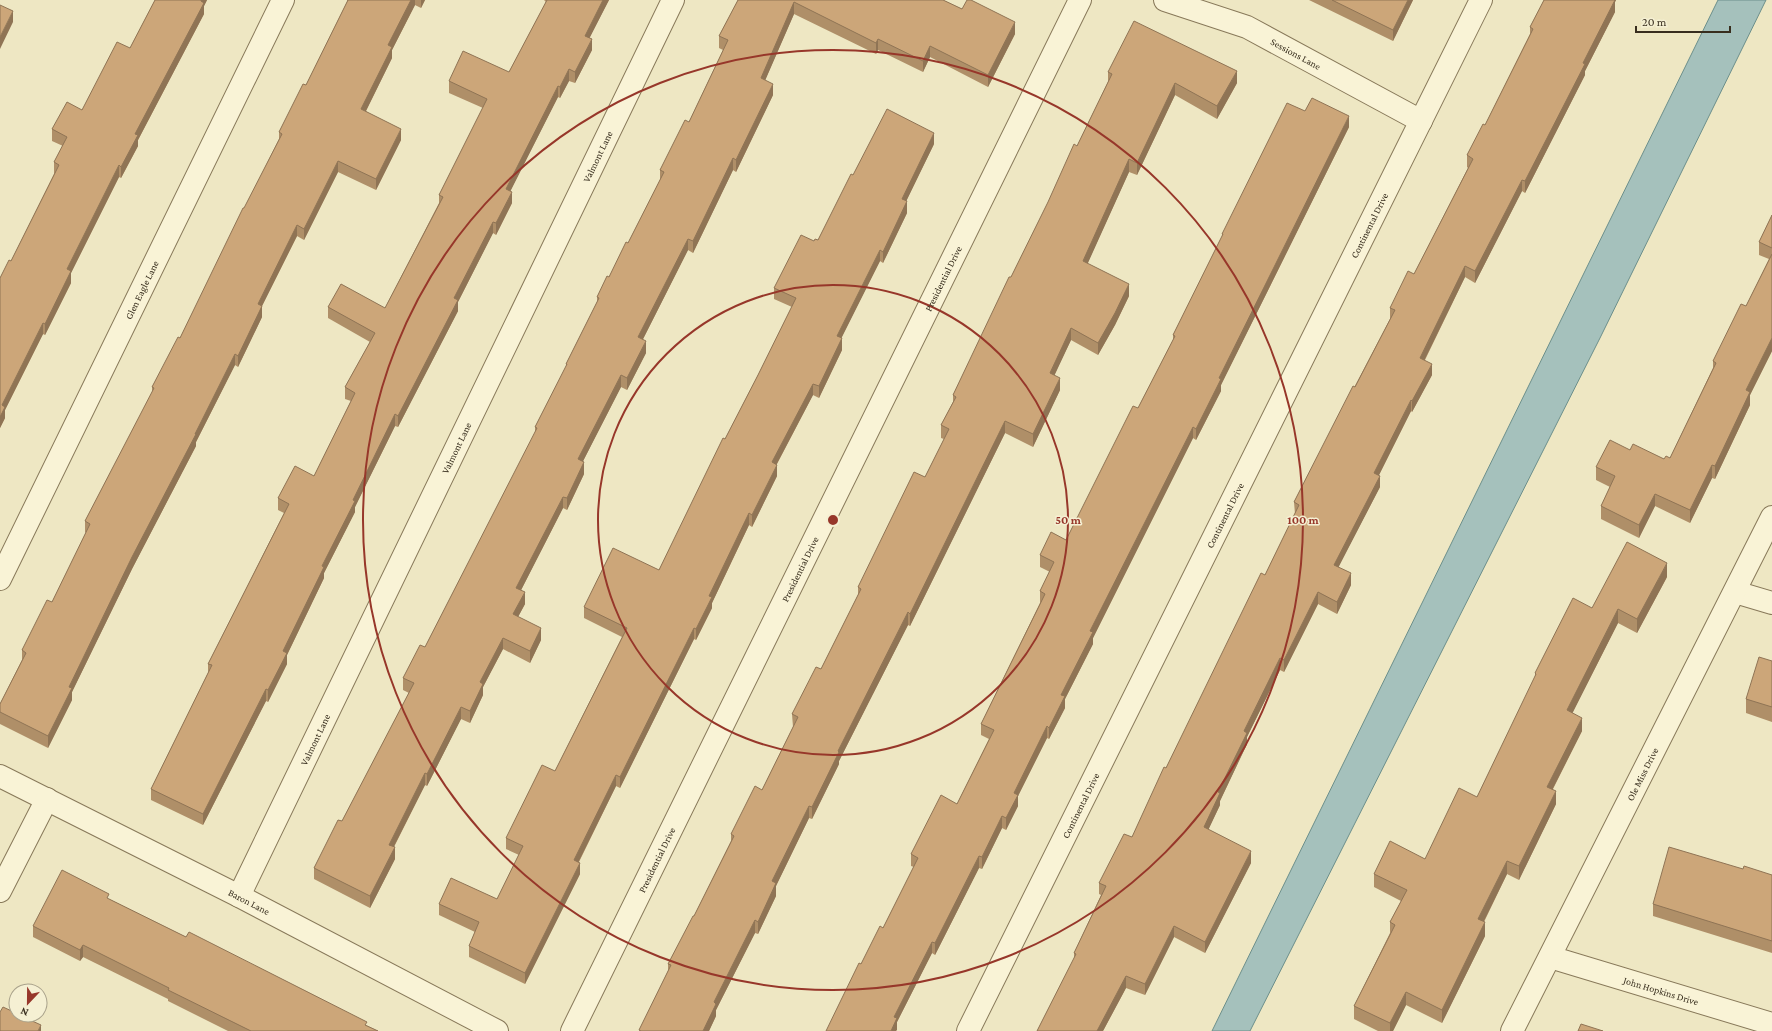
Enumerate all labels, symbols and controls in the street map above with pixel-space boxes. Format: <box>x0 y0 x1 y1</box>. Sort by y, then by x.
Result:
scale bar <box>1636 8 1730 34</box>
text: 20 m <box>1642 15 1667 29</box>
street label: Sessions Lane <box>1269 36 1323 72</box>
street label: Valmont Lane <box>581 129 615 184</box>
street label: Continental Drive <box>1349 190 1390 260</box>
street label: Presidential Drive <box>923 244 964 313</box>
street label: Glen Eagle Lane <box>123 258 161 321</box>
street label: Valmont Lane <box>439 420 474 475</box>
street label: Continental Drive <box>1204 481 1246 550</box>
centre of rings <box>826 513 840 527</box>
text: 50 m <box>1055 513 1082 527</box>
text: 100 m <box>1287 513 1320 527</box>
street label: Presidential Drive <box>779 534 821 604</box>
street label: Valmont Lane <box>298 712 333 767</box>
street label: Ole Miss Drive <box>1624 745 1661 803</box>
street label: Continental Drive <box>1060 771 1102 840</box>
street label: Presidential Drive <box>636 825 678 894</box>
street label: Baron Lane <box>226 887 272 917</box>
street label: John Hopkins Drive <box>1621 974 1700 1008</box>
north arrow <box>8 983 48 1023</box>
text: N <box>18 1005 30 1019</box>

